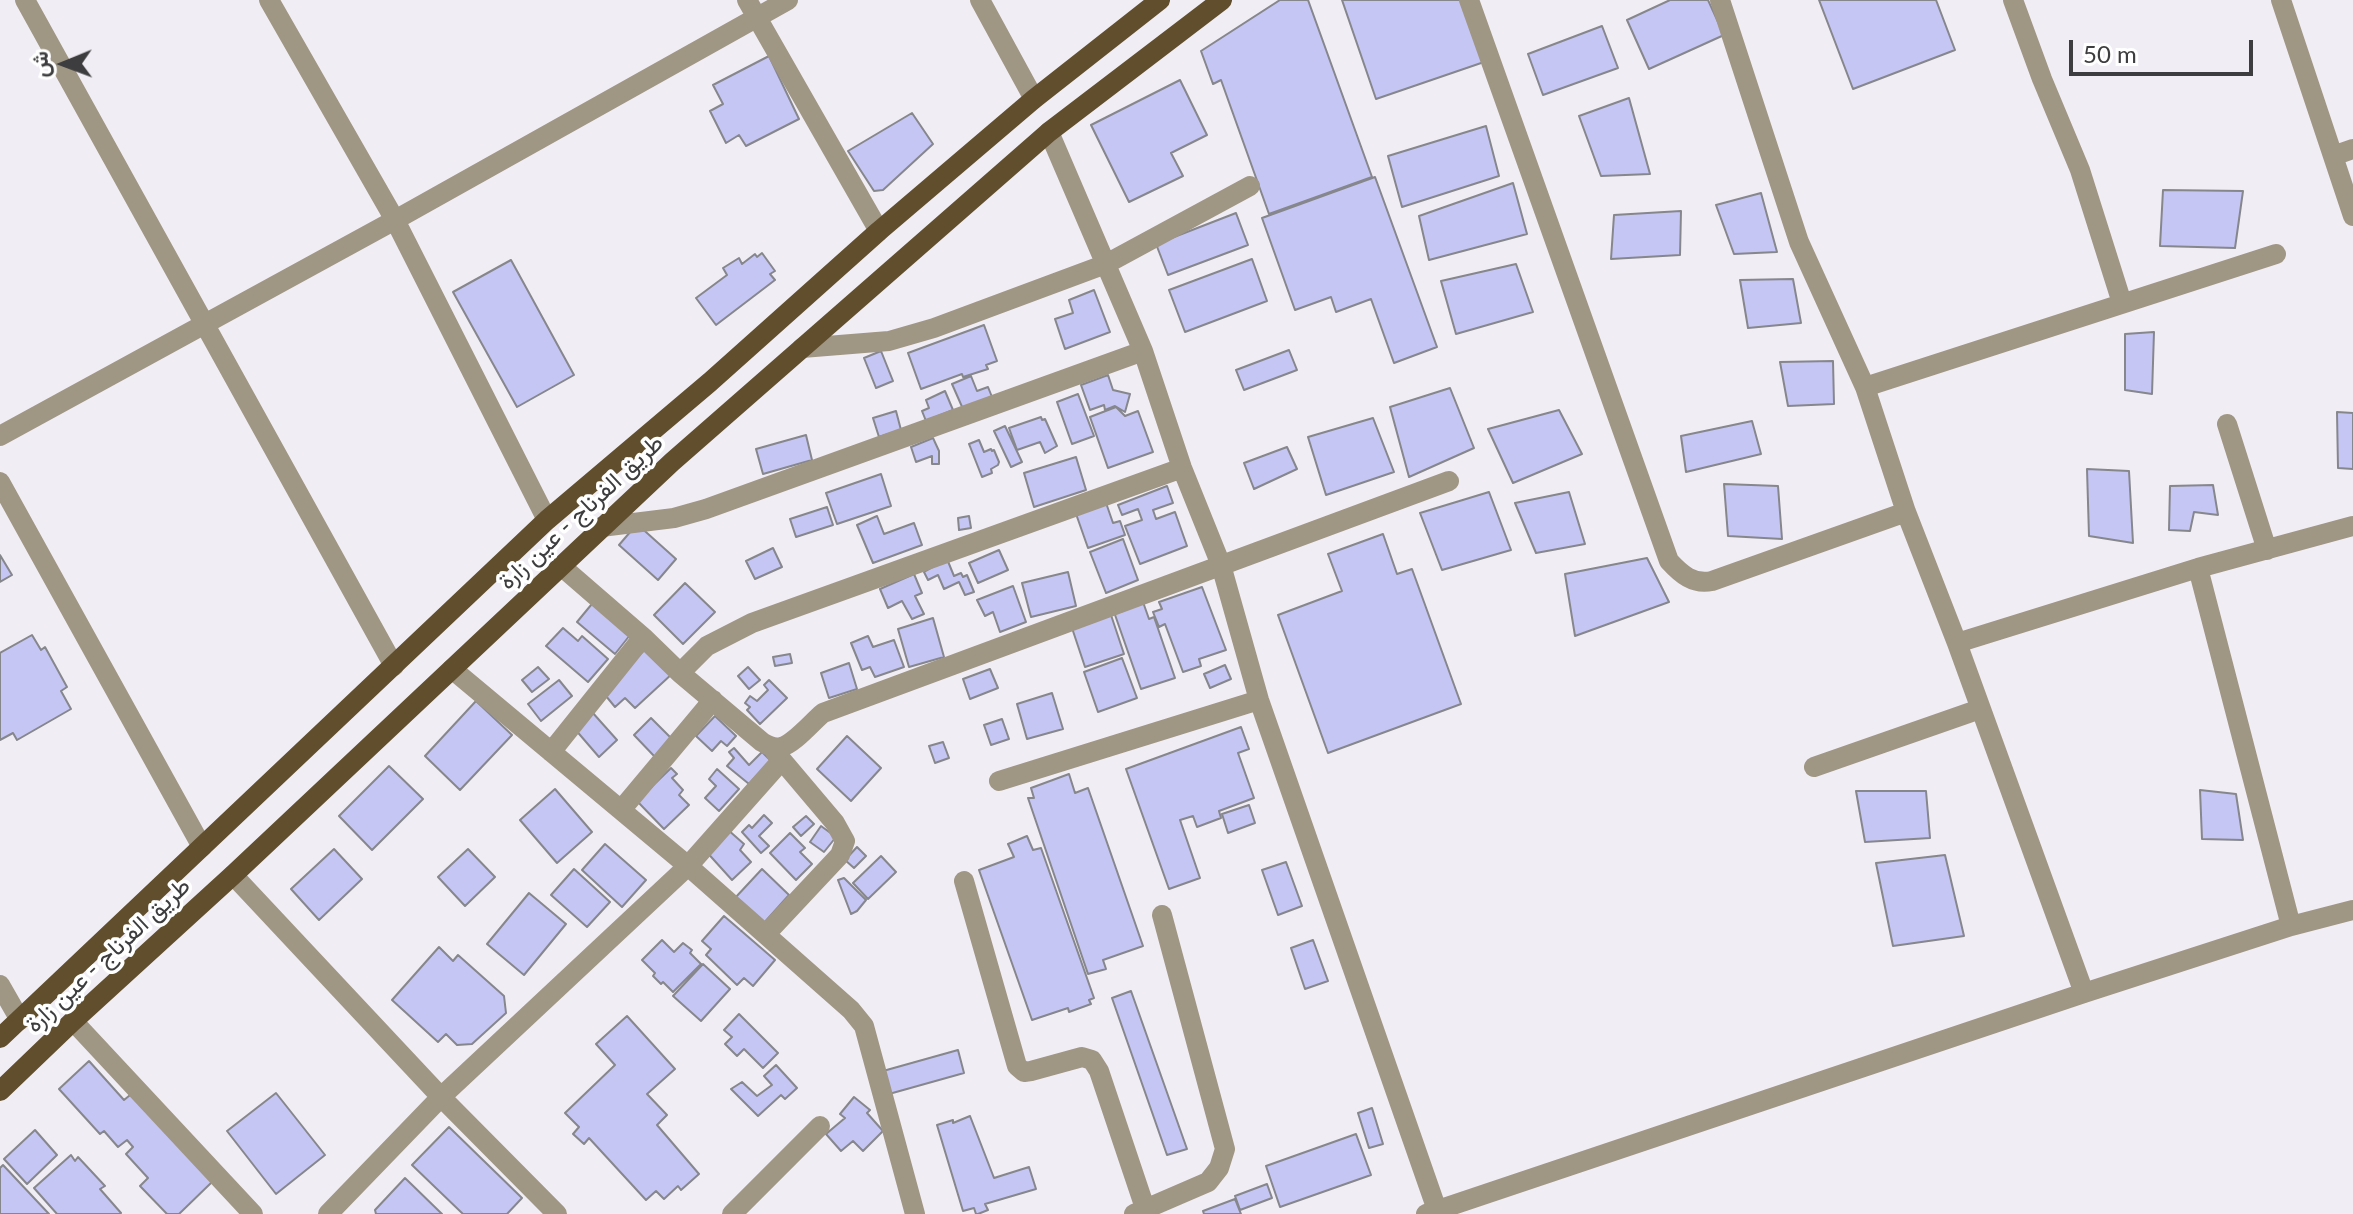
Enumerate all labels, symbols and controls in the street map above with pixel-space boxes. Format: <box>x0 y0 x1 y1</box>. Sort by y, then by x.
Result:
north arrow <box>24 24 104 104</box>
scale bar <box>2073 24 2257 74</box>
text: 50 m <box>2083 39 2137 68</box>
text: ش <box>26 51 53 78</box>
street label: طريق الفرناج - عين زارة <box>493 428 669 596</box>
street label: طريق الفرناج - عين زارة <box>20 871 196 1039</box>

